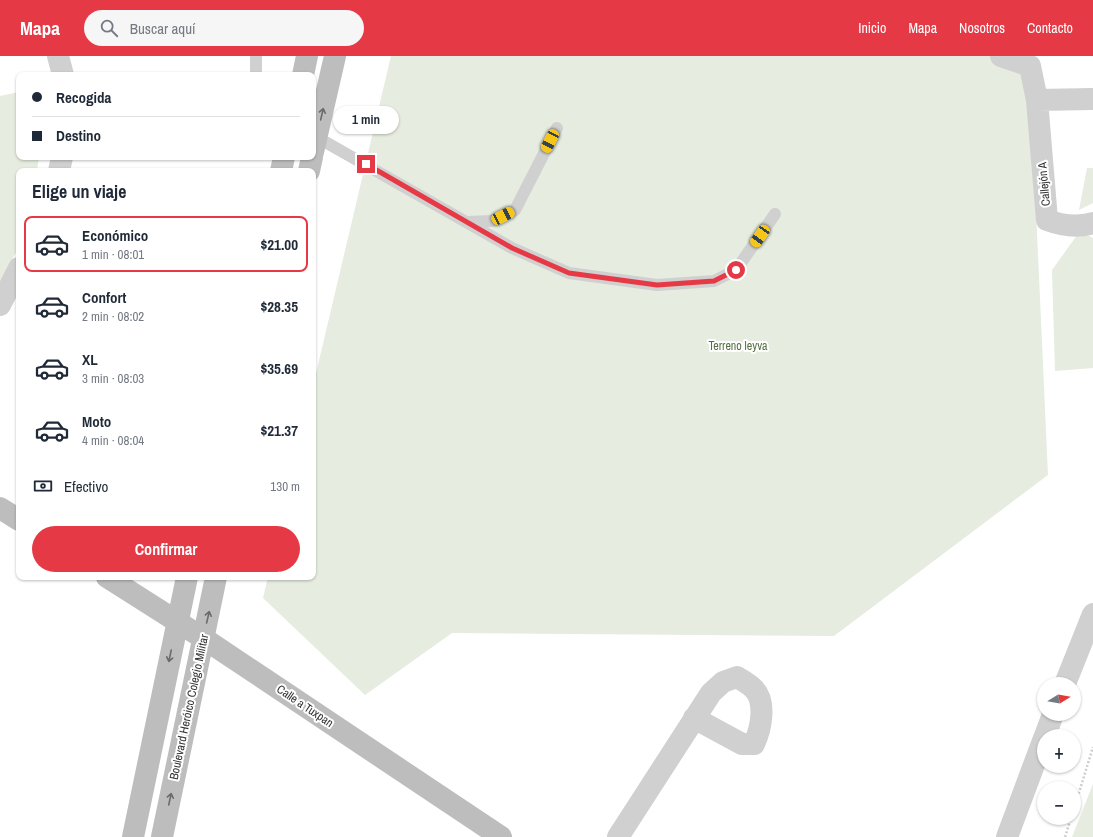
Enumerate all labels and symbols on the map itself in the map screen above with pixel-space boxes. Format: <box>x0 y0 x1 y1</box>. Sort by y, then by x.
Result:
callout: 1 min <box>333 106 399 134</box>
one-way arrow <box>318 107 326 120</box>
car <box>539 128 561 154</box>
route end <box>357 155 375 173</box>
street label: Callejón A <box>1034 161 1054 207</box>
car <box>490 205 516 227</box>
car <box>748 223 772 249</box>
route start <box>727 261 745 279</box>
park label: Terreno leyva <box>708 338 768 354</box>
one-way arrow <box>204 611 212 624</box>
street label: Boulevard Heróico Colegio Militar <box>166 632 212 781</box>
one-way arrow <box>165 649 173 662</box>
north arrow <box>1037 677 1081 721</box>
street label: Calle a Tuxpan <box>274 681 336 731</box>
one-way arrow <box>166 793 174 806</box>

